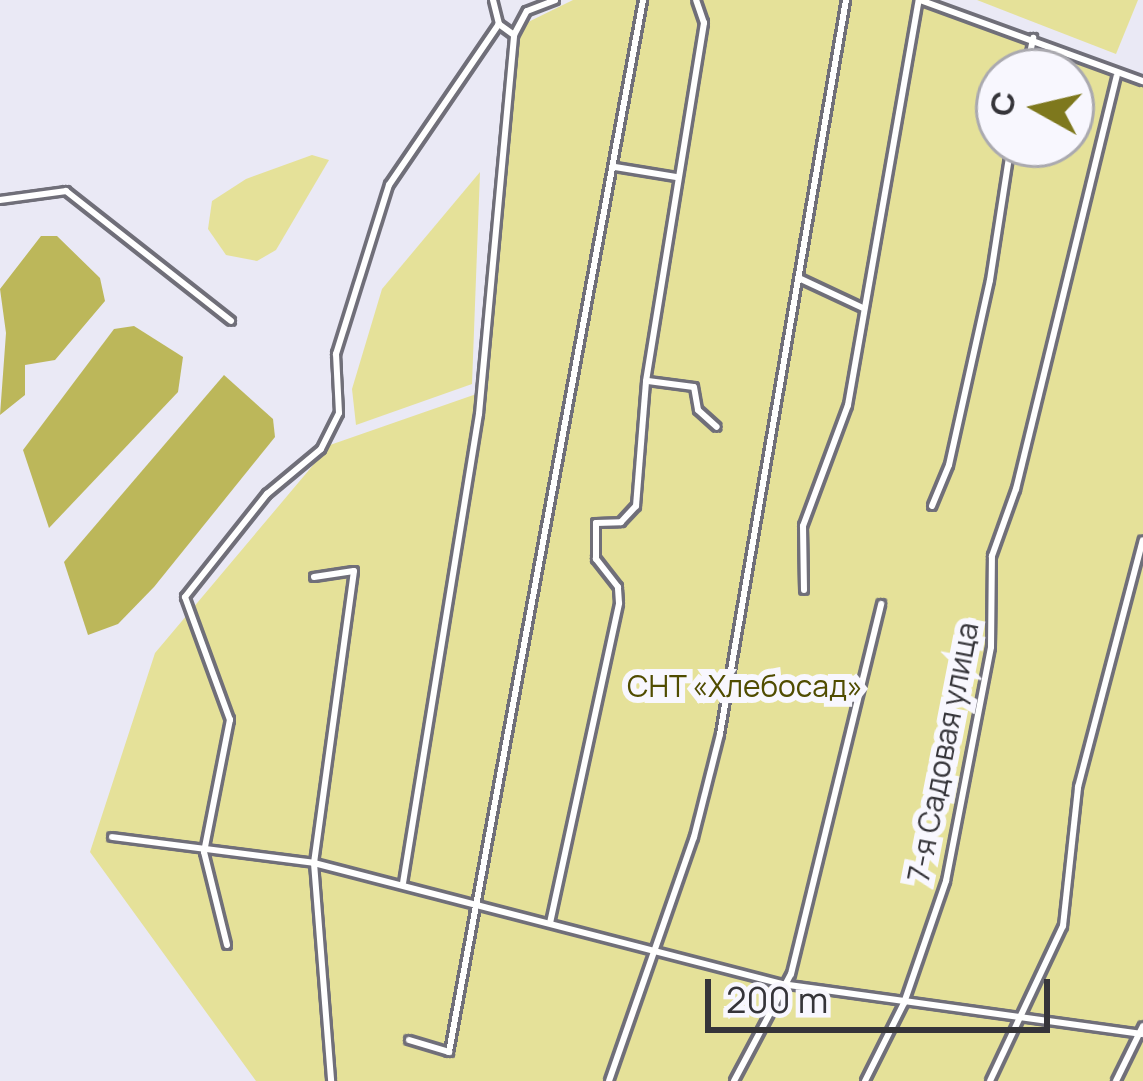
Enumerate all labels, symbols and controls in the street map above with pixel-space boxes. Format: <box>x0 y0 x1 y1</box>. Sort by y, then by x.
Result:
north arrow <box>975 48 1095 168</box>
text: С <box>978 88 1026 119</box>
street label: 7-я Садовая улица <box>900 619 986 885</box>
park label: СНТ «Хлебосад» <box>627 668 863 704</box>
scale bar <box>711 955 1056 1029</box>
text: 200 m <box>726 975 828 1024</box>

